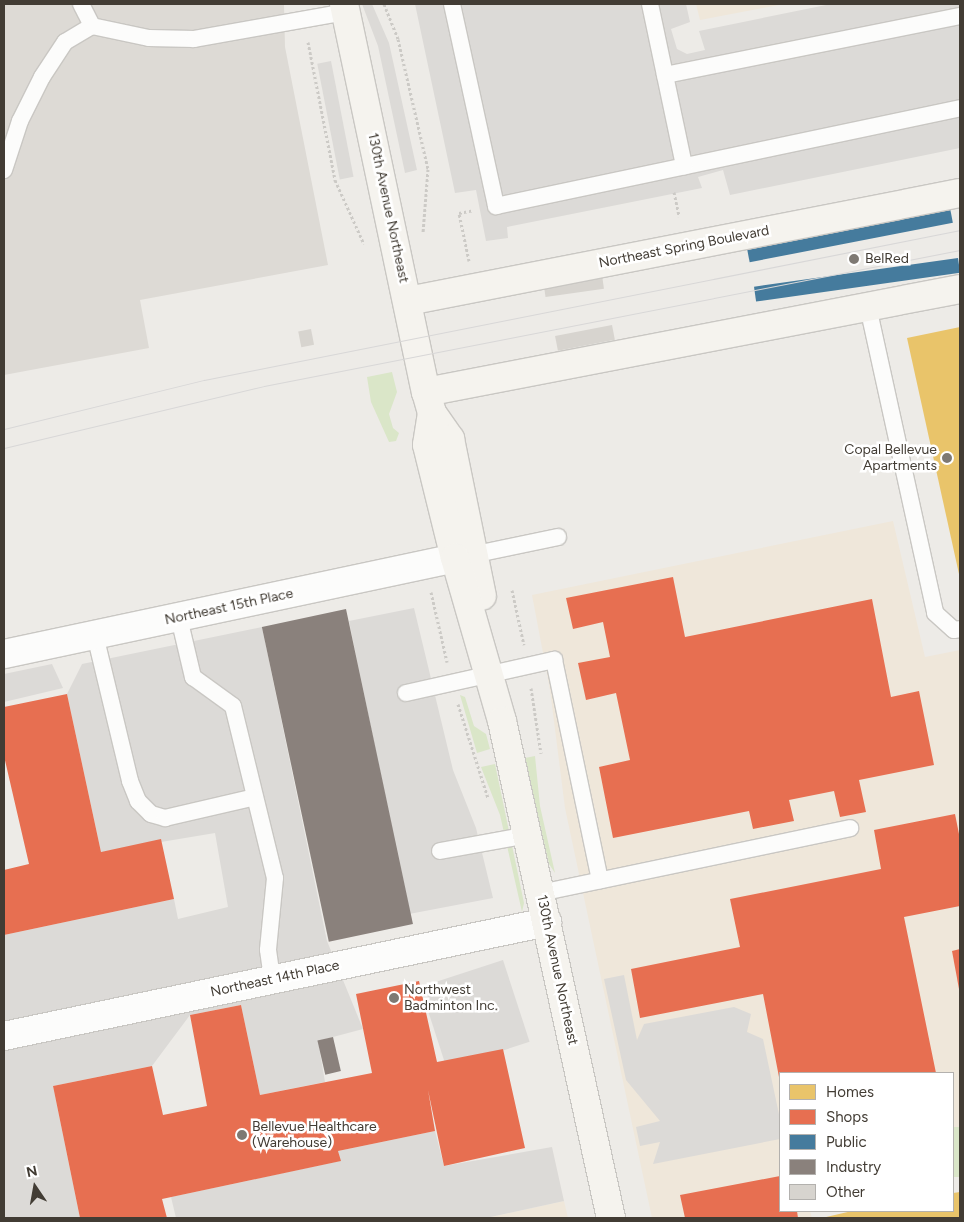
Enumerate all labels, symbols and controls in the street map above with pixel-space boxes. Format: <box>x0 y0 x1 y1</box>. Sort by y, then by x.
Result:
street label: 130th Avenue Northeast <box>364 131 412 285</box>
street label: Northeast Spring Boulevard <box>597 222 771 272</box>
place label: BelRed <box>865 251 909 267</box>
marker: BelRed <box>847 252 861 266</box>
place label: Copal Bellevue Apartments <box>844 442 937 474</box>
marker: Copal Bellevue Apartments <box>941 452 953 464</box>
street label: Northeast 15th Place <box>163 585 295 629</box>
street label: 130th Avenue Northeast <box>533 893 581 1047</box>
street label: Northeast 14th Place <box>209 957 341 1001</box>
place label: Northwest Badminton Inc. <box>404 982 498 1014</box>
marker: Northwest Badminton Inc. <box>388 992 400 1004</box>
legend <box>779 1072 954 1212</box>
text: Homes <box>826 1083 874 1101</box>
text: Shops <box>826 1108 868 1126</box>
place label: Bellevue Healthcare (Warehouse) <box>252 1119 377 1152</box>
marker: Bellevue Healthcare (Warehouse) <box>236 1129 248 1141</box>
text: Public <box>826 1133 867 1151</box>
text: Industry <box>826 1158 881 1176</box>
north arrow <box>10 1162 60 1212</box>
text: N <box>25 1162 39 1181</box>
text: Other <box>826 1183 865 1201</box>

